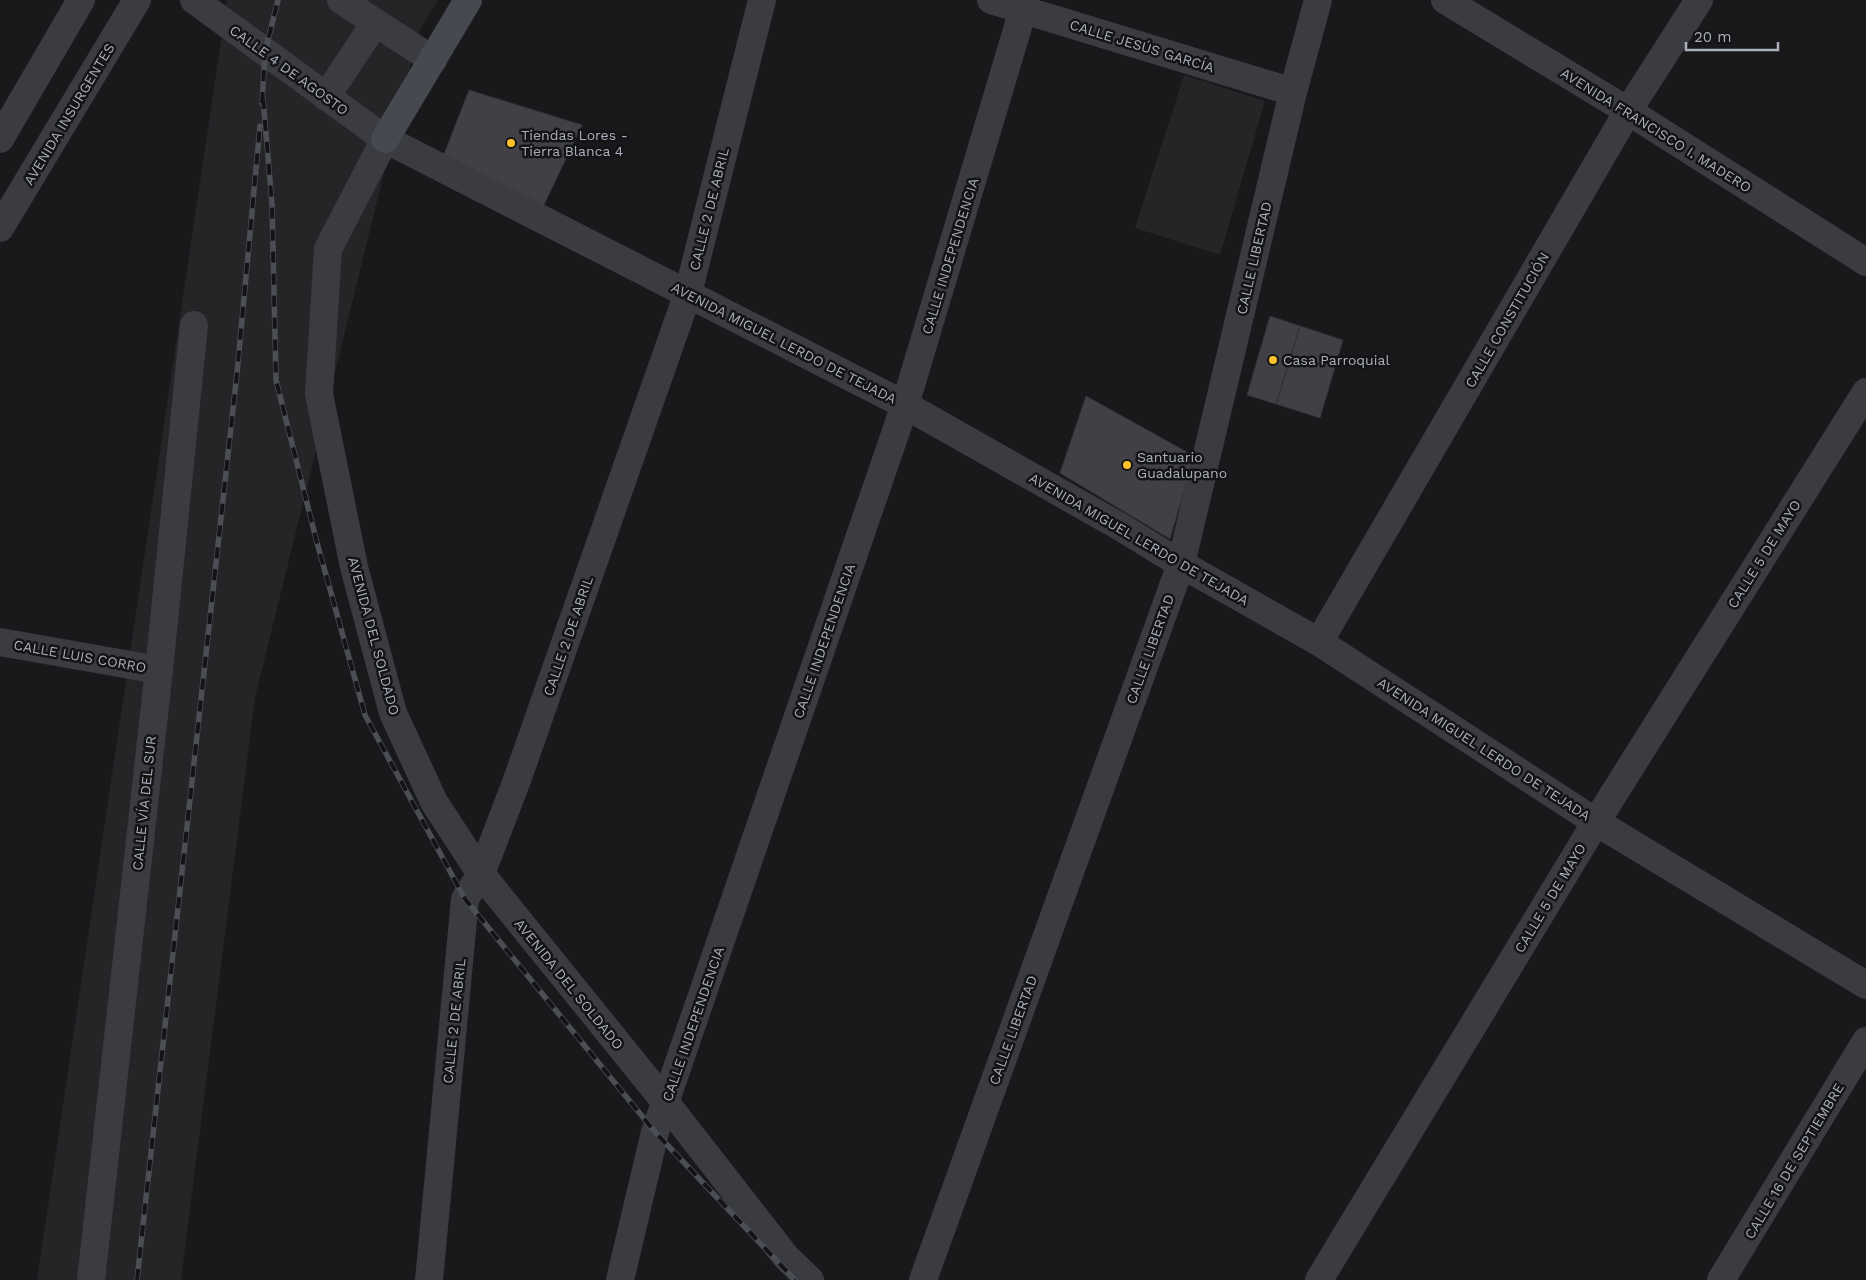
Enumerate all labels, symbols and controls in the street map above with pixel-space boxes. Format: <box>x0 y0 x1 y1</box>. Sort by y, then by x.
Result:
street label: CALLE JESÚS GARCÍA <box>1068 16 1216 76</box>
scale bar <box>1686 20 1778 52</box>
street label: CALLE 4 DE AGOSTO <box>227 22 351 118</box>
text: 20 m <box>1694 28 1732 46</box>
street label: AVENIDA INSURGENTES <box>20 40 118 188</box>
street label: AVENIDA FRANCISCO I. MADERO <box>1558 65 1754 195</box>
place label: Tiendas Lores - Tierra Blanca 4 <box>521 127 628 159</box>
marker: Tiendas Lores - Tierra Blanca 4 <box>505 137 517 149</box>
street label: CALLE 2 DE ABRIL <box>686 146 732 272</box>
street label: CALLE INDEPENDENCIA <box>919 176 981 336</box>
street label: CALLE LIBERTAD <box>1233 200 1275 316</box>
street label: CALLE CONSTITUCIÓN <box>1462 249 1552 391</box>
street label: AVENIDA MIGUEL LERDO DE TEJADA <box>669 279 899 407</box>
place label: Casa Parroquial <box>1283 352 1390 368</box>
marker: Casa Parroquial <box>1267 354 1279 366</box>
place label: Santuario Guadalupano <box>1137 449 1227 481</box>
marker: Santuario Guadalupano <box>1121 459 1133 471</box>
street label: AVENIDA MIGUEL LERDO DE TEJADA <box>1027 469 1251 609</box>
street label: CALLE 5 DE MAYO <box>1724 497 1804 611</box>
street label: AVENIDA DEL SOLDADO <box>345 555 403 717</box>
street label: CALLE INDEPENDENCIA <box>790 561 858 721</box>
street label: CALLE 2 DE ABRIL <box>540 574 596 698</box>
street label: CALLE LIBERTAD <box>1123 592 1177 706</box>
street label: CALLE LUIS CORRO <box>12 636 148 676</box>
street label: AVENIDA MIGUEL LERDO DE TEJADA <box>1375 674 1593 824</box>
street label: CALLE VÍA DEL SUR <box>129 735 159 871</box>
street label: CALLE 5 DE MAYO <box>1511 841 1589 955</box>
street label: AVENIDA DEL SOLDADO <box>511 916 627 1052</box>
street label: CALLE INDEPENDENCIA <box>659 944 727 1104</box>
street label: CALLE 2 DE ABRIL <box>439 958 469 1084</box>
street label: CALLE LIBERTAD <box>986 973 1040 1087</box>
street label: CALLE 16 DE SEPTIEMBRE <box>1741 1080 1847 1242</box>

